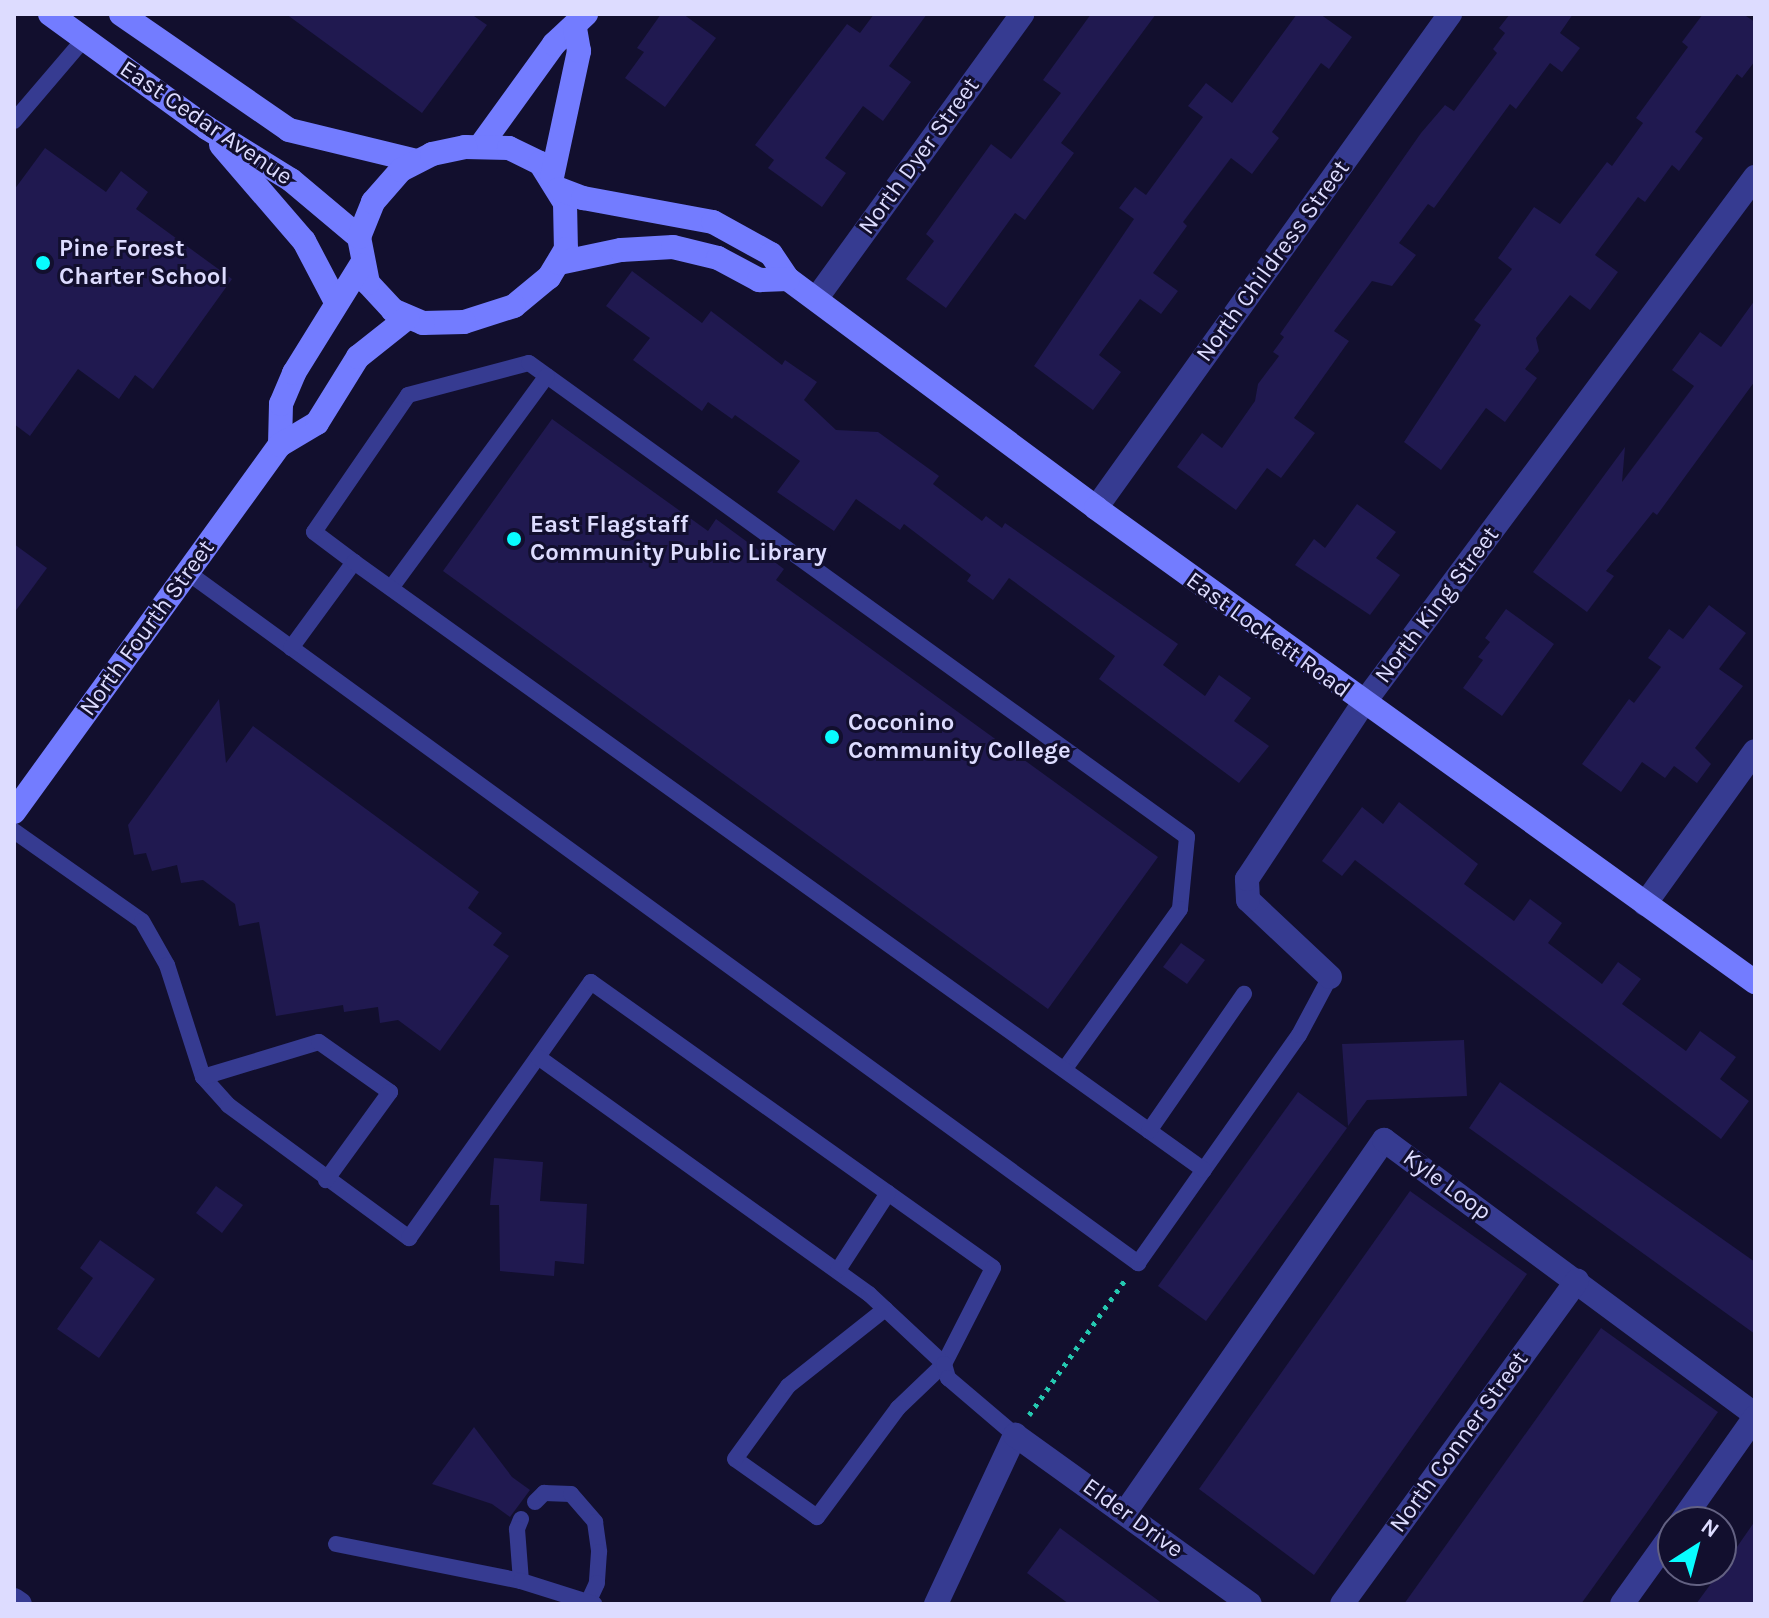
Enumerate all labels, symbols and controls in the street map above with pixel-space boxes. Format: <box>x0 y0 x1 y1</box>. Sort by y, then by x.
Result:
street label: East Cedar Avenue <box>114 55 298 191</box>
street label: North Dyer Street <box>852 72 986 240</box>
street label: North Childress Street <box>1190 154 1356 368</box>
place label: Pine Forest Charter School <box>59 235 228 291</box>
marker: Pine Forest Charter School <box>34 254 52 272</box>
place label: East Flagstaff Community Public Library <box>530 511 827 567</box>
street label: North King Street <box>1369 521 1505 689</box>
marker: East Flagstaff Community Public Library <box>505 530 523 548</box>
street label: North Fourth Street <box>73 534 221 722</box>
street label: East Lockett Road <box>1180 566 1356 704</box>
place label: Coconino Community College <box>848 709 1071 765</box>
marker: Coconino Community College <box>823 728 841 746</box>
street label: Kyle Loop <box>1397 1143 1497 1227</box>
street label: North Conner Street <box>1384 1346 1534 1538</box>
street label: Elder Drive <box>1077 1472 1189 1564</box>
north arrow <box>1657 1506 1737 1586</box>
text: N <box>1696 1513 1724 1543</box>

